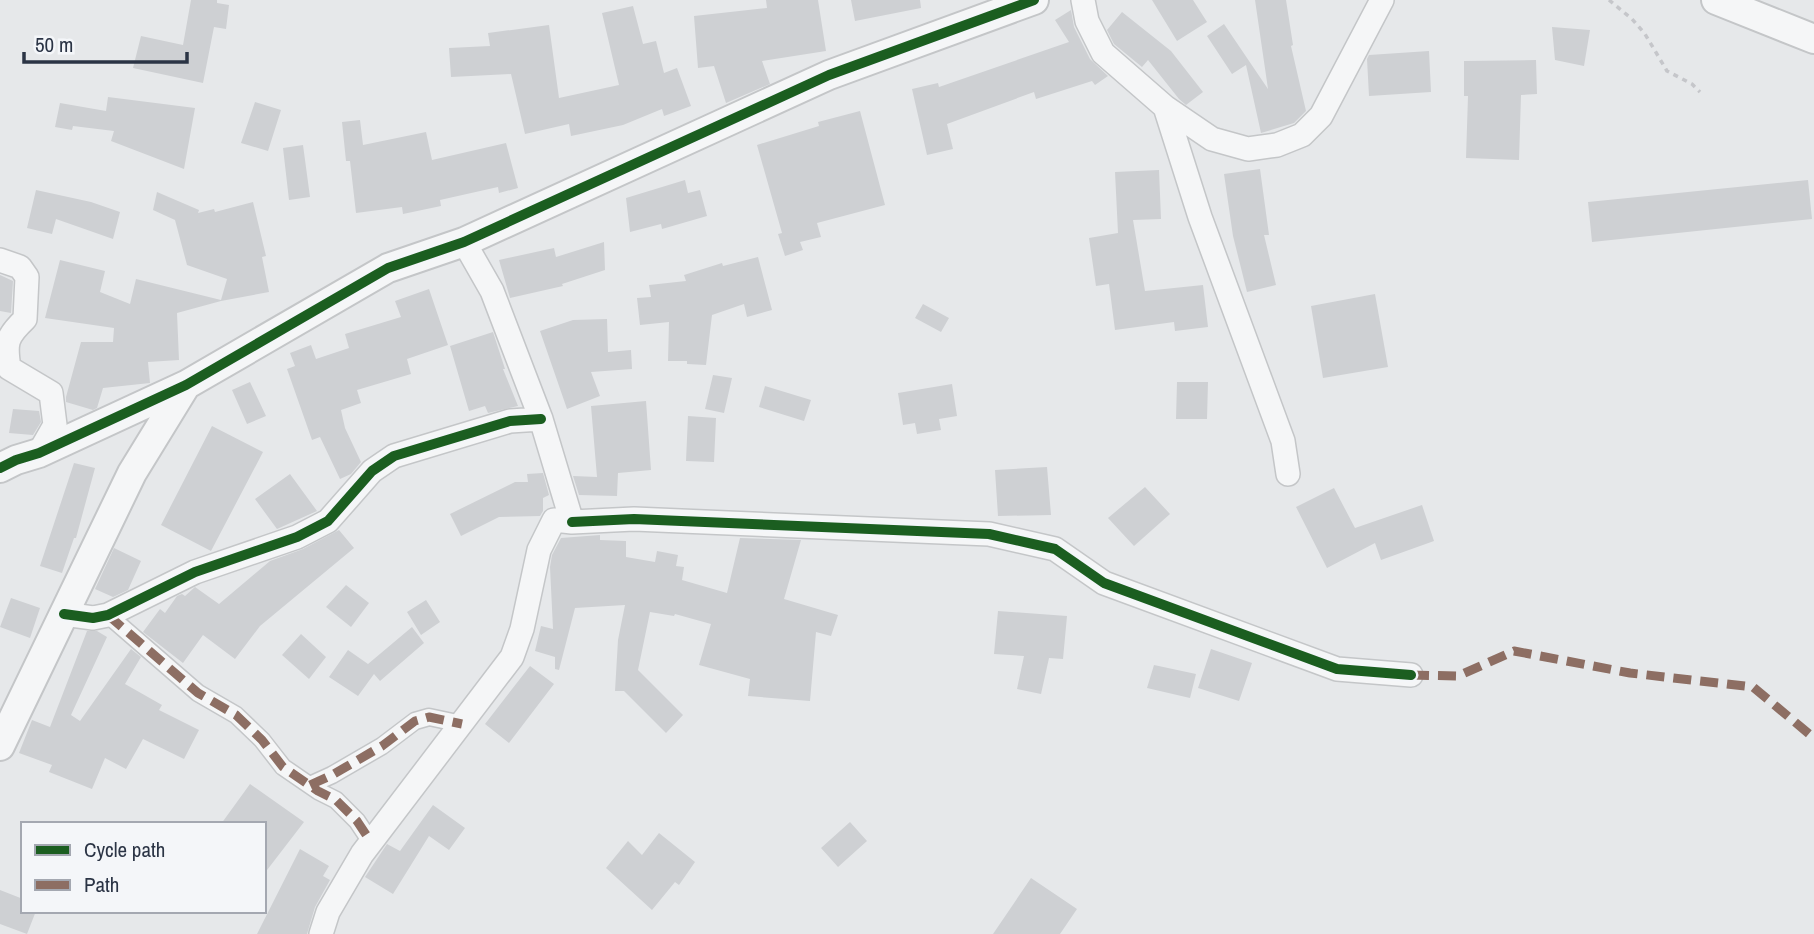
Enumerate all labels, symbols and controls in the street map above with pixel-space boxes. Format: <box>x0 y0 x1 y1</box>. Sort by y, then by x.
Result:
scale bar <box>24 21 187 65</box>
text: 50 m <box>35 30 73 59</box>
legend <box>21 822 266 913</box>
text: Cycle path <box>84 835 165 864</box>
text: Path <box>84 870 119 899</box>

